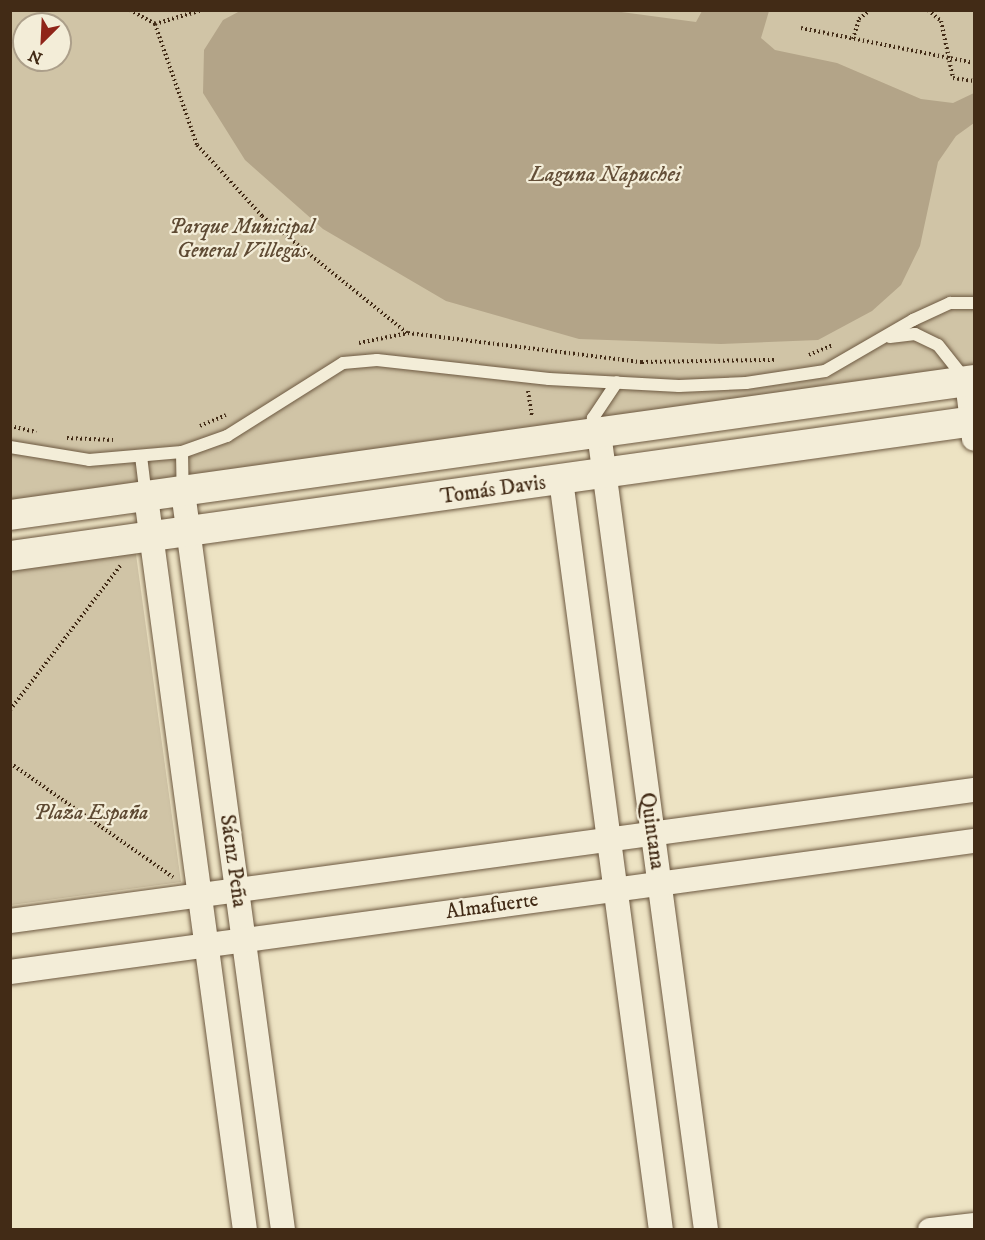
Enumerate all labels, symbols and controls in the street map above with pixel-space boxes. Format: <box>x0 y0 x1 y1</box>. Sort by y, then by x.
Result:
north arrow <box>12 12 72 72</box>
text: N <box>25 45 46 68</box>
water label: Laguna Napuchei <box>529 162 681 188</box>
park label: Parque Municipal General Villegas <box>169 214 315 264</box>
street label: Tomás Davis <box>439 470 547 510</box>
street label: Quintana <box>634 791 670 871</box>
park label: Plaza España <box>34 800 148 826</box>
street label: Sáenz Peña <box>214 813 252 909</box>
street label: Almafuerte <box>444 887 540 925</box>

